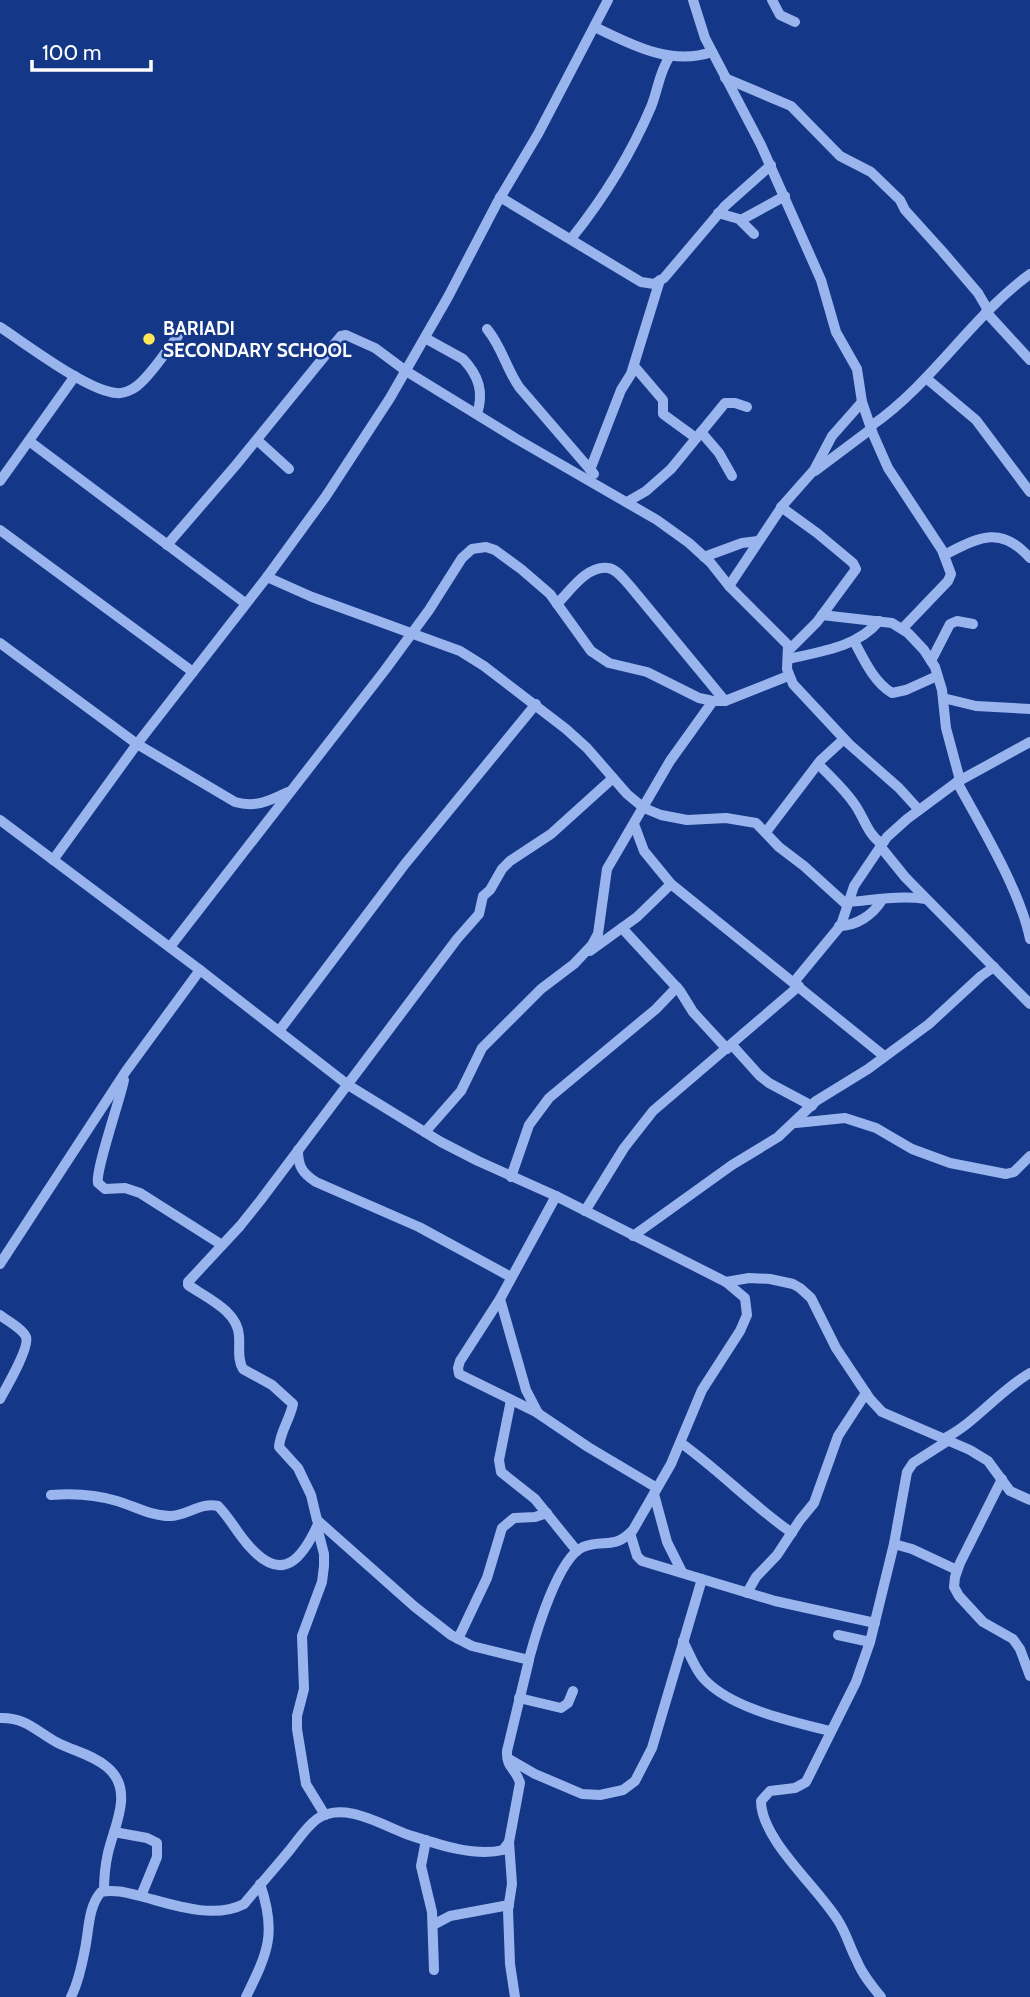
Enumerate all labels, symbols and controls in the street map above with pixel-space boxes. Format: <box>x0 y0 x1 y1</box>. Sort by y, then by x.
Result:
scale bar <box>32 28 150 72</box>
text: 100 m <box>42 40 101 65</box>
place label: BARIADI SECONDARY SCHOOL <box>163 317 352 362</box>
marker: BARIADI SECONDARY SCHOOL <box>141 331 157 347</box>

